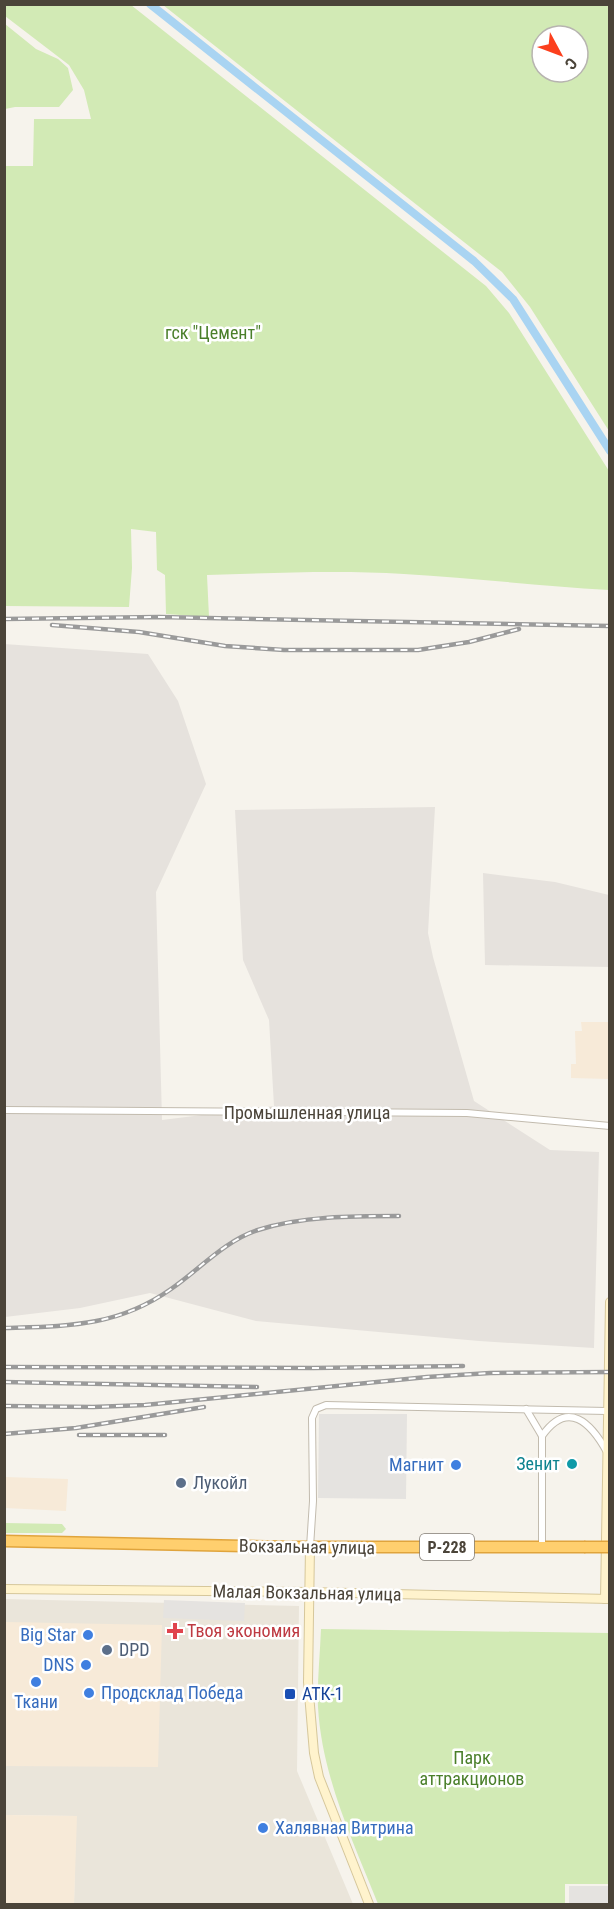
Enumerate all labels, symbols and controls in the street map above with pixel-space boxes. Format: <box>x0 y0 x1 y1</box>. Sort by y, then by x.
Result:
north arrow <box>530 24 590 84</box>
text: С <box>561 54 581 73</box>
park label: гск "Цемент" <box>165 322 261 343</box>
street label: Промышленная улица <box>224 1102 390 1123</box>
place label: Зенит <box>516 1453 560 1474</box>
place label: Магнит <box>389 1454 444 1475</box>
marker: Зенит <box>565 1457 579 1471</box>
marker: Магнит <box>449 1458 463 1472</box>
place label: Лукойл <box>193 1472 247 1493</box>
marker: Лукойл <box>174 1476 188 1490</box>
road number: Р-228 <box>420 1534 474 1560</box>
street label: Вокзальная улица <box>239 1535 375 1558</box>
street label: Малая Вокзальная улица <box>212 1580 402 1605</box>
place label: Твоя экономия <box>187 1620 300 1641</box>
place label: Big Star <box>20 1624 77 1645</box>
marker: Твоя экономия <box>168 1624 182 1638</box>
marker: Big Star <box>81 1628 95 1642</box>
place label: DPD <box>119 1639 150 1660</box>
marker: DPD <box>100 1643 114 1657</box>
place label: DNS <box>43 1654 74 1675</box>
marker: DNS <box>79 1658 93 1672</box>
marker: Ткани <box>29 1675 43 1689</box>
place label: Продсклад Победа <box>101 1682 243 1703</box>
place label: АТК-1 <box>302 1683 344 1704</box>
marker: Продсклад Победа <box>82 1686 96 1700</box>
marker: АТК-1 <box>283 1687 297 1701</box>
place label: Ткани <box>14 1691 58 1712</box>
park label: Парк аттракционов <box>420 1747 524 1789</box>
place label: Халявная Витрина <box>275 1817 414 1838</box>
marker: Халявная Витрина <box>256 1821 270 1835</box>

